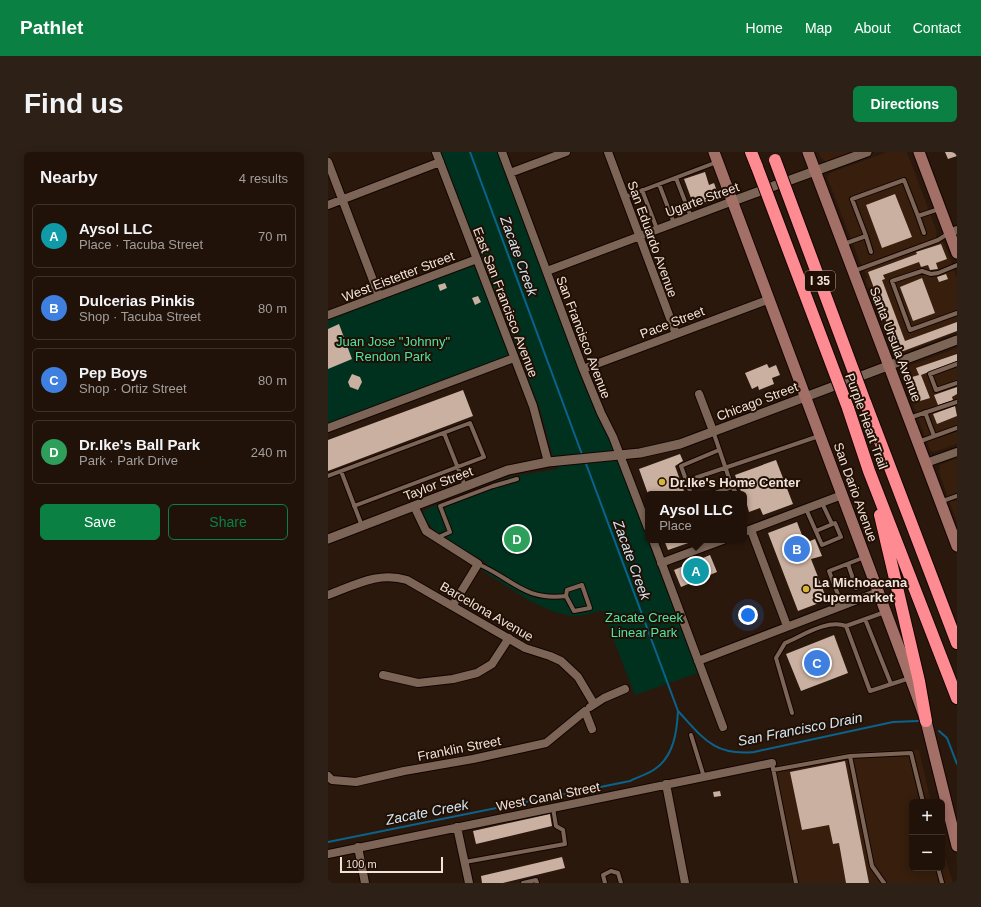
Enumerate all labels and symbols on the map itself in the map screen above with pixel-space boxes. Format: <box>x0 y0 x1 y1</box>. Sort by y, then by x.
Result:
street label: San Eduardo Avenue <box>625 179 681 299</box>
street label: Ugarte Street <box>663 179 741 220</box>
water label: Zacate Creek <box>497 213 541 299</box>
street label: East San Francisco Avenue <box>470 225 541 379</box>
street label: West Eistetter Street <box>340 248 457 305</box>
road number: I 35 <box>805 271 835 291</box>
street label: San Francisco Avenue <box>553 274 614 400</box>
street label: Santa Ursula Avenue <box>867 285 924 404</box>
street label: Pace Street <box>638 303 707 342</box>
park label: Juan Jose "Johnny" Rendon Park <box>336 334 450 364</box>
street label: Purple Heart Trail <box>842 371 891 471</box>
street label: Chicago Street <box>714 379 800 424</box>
street label: San Dario Avenue <box>831 440 880 544</box>
street label: Taylor Street <box>401 463 475 504</box>
place label: Dr.Ike's Home Center <box>670 475 800 490</box>
marker: Dr.Ike's Home Center <box>657 477 667 487</box>
water label: Zacate Creek <box>610 517 654 603</box>
pin: D <box>504 524 530 554</box>
pin: B <box>784 534 810 564</box>
pin: A <box>683 556 709 586</box>
place label: La Michoacana Supermarket <box>814 575 908 605</box>
street label: Barcelona Avenue <box>437 579 536 644</box>
marker: La Michoacana Supermarket <box>801 584 811 594</box>
your location <box>738 605 758 625</box>
park label: Zacate Creek Linear Park <box>605 610 684 640</box>
pin: C <box>804 648 830 678</box>
water label: San Francisco Drain <box>736 709 864 749</box>
street label: Franklin Street <box>416 733 502 764</box>
street label: West Canal Street <box>495 779 602 814</box>
water label: Zacate Creek <box>383 796 471 828</box>
scale bar <box>340 855 443 874</box>

